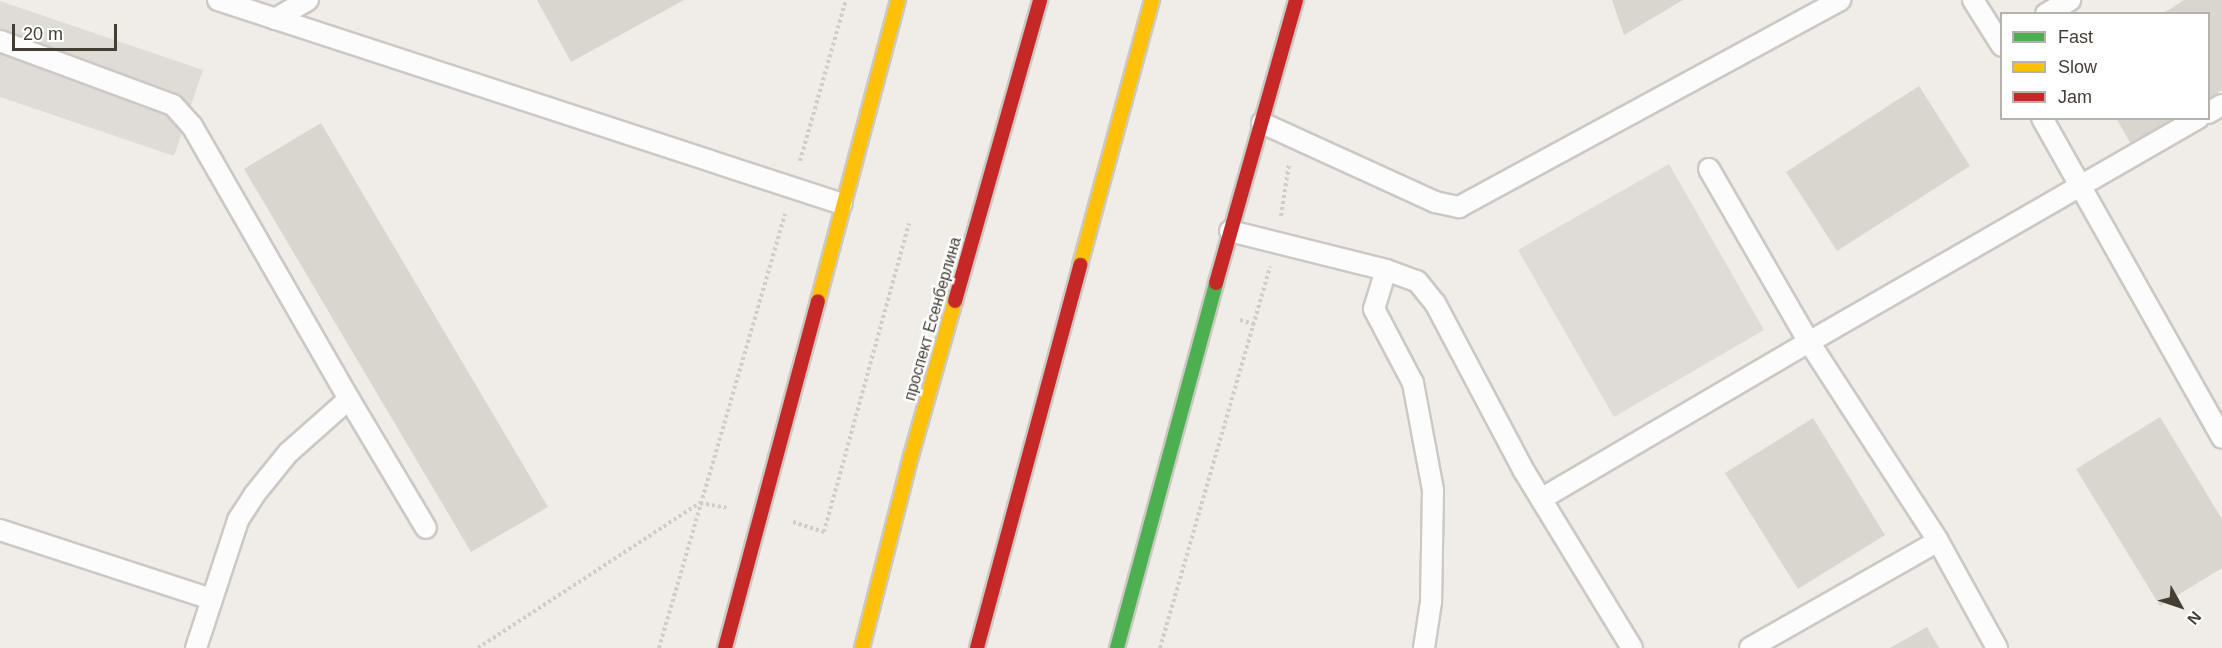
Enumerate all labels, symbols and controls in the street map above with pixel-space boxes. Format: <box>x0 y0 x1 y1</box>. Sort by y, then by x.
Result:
scale bar <box>15 12 120 50</box>
legend <box>2000 12 2210 120</box>
text: 20 m <box>23 24 63 44</box>
text: Fast <box>2058 27 2093 47</box>
text: Slow <box>2058 57 2097 77</box>
text: Jam <box>2058 87 2092 107</box>
street label: проспект Есенберлина <box>900 235 966 403</box>
north arrow <box>2150 576 2210 636</box>
text: N <box>2184 608 2204 628</box>

